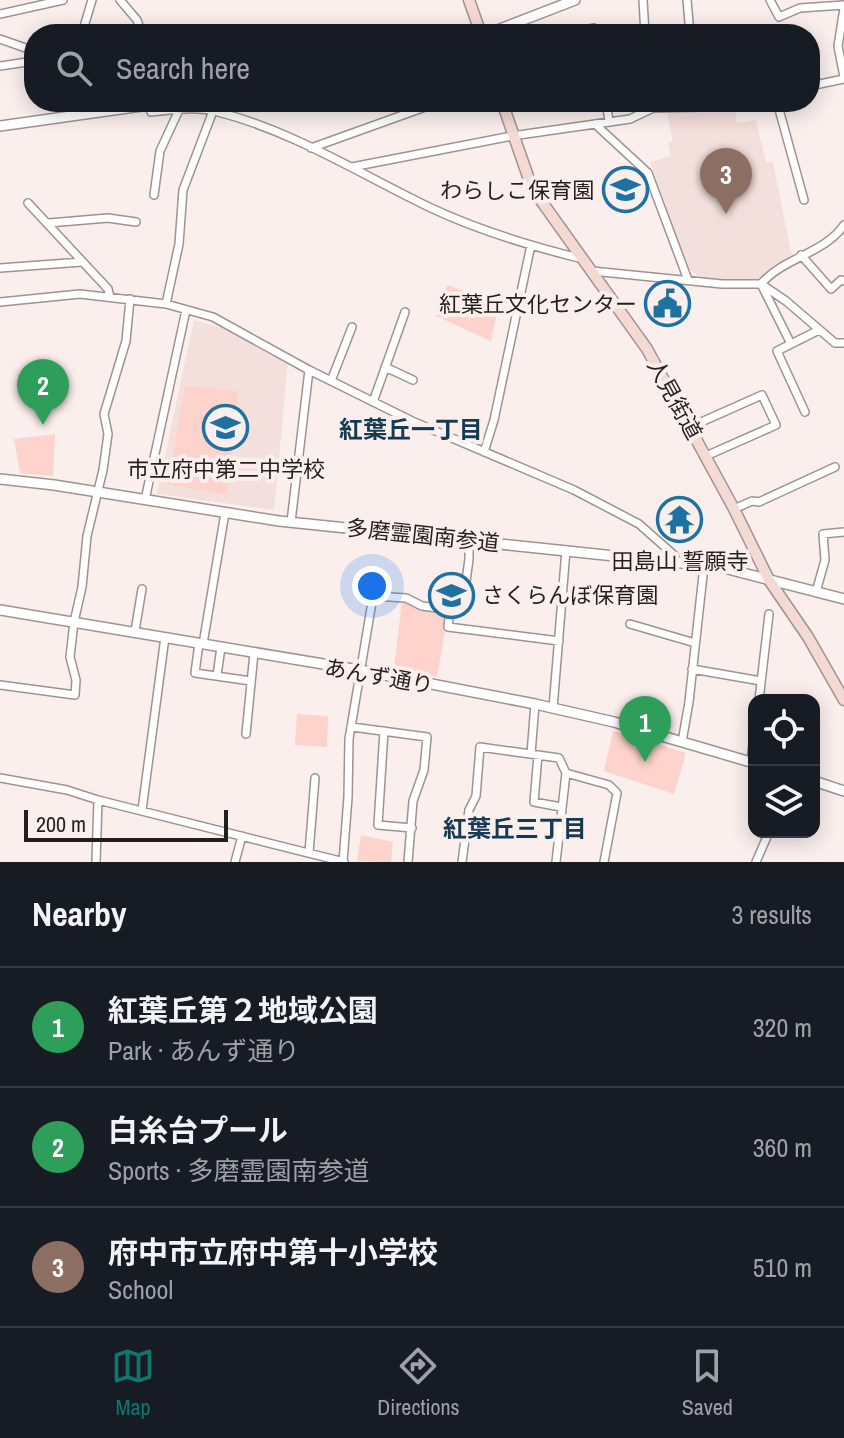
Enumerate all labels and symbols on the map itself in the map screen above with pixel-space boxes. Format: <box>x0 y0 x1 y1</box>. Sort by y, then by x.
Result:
pin: 3 <box>700 148 752 214</box>
school or university icon: わらしこ保育園 <box>601 166 649 214</box>
place label: わらしこ保育園 <box>440 175 594 205</box>
public building icon: 紅葉丘文化センター <box>644 280 692 328</box>
place label: 紅葉丘文化センター <box>439 289 637 319</box>
street label: 人見街道 <box>641 353 709 445</box>
pin: 2 <box>17 359 69 425</box>
school or university icon: 市立府中第二中学校 <box>202 404 250 452</box>
district label: 紅葉丘一丁目 <box>339 413 483 445</box>
place label: 市立府中第二中学校 <box>127 454 325 484</box>
temple icon: 田島山 誓願寺 <box>656 496 704 544</box>
street label: 多磨霊園南参道 <box>345 512 501 558</box>
place label: 田島山 誓願寺 <box>611 546 749 576</box>
your location <box>352 566 392 606</box>
school or university icon: さくらんぼ保育園 <box>427 571 475 619</box>
place label: さくらんぼ保育園 <box>482 580 658 610</box>
street label: あんず通り <box>322 652 436 700</box>
pin: 1 <box>619 696 671 762</box>
scale bar <box>24 806 228 842</box>
district label: 紅葉丘三丁目 <box>443 812 587 844</box>

